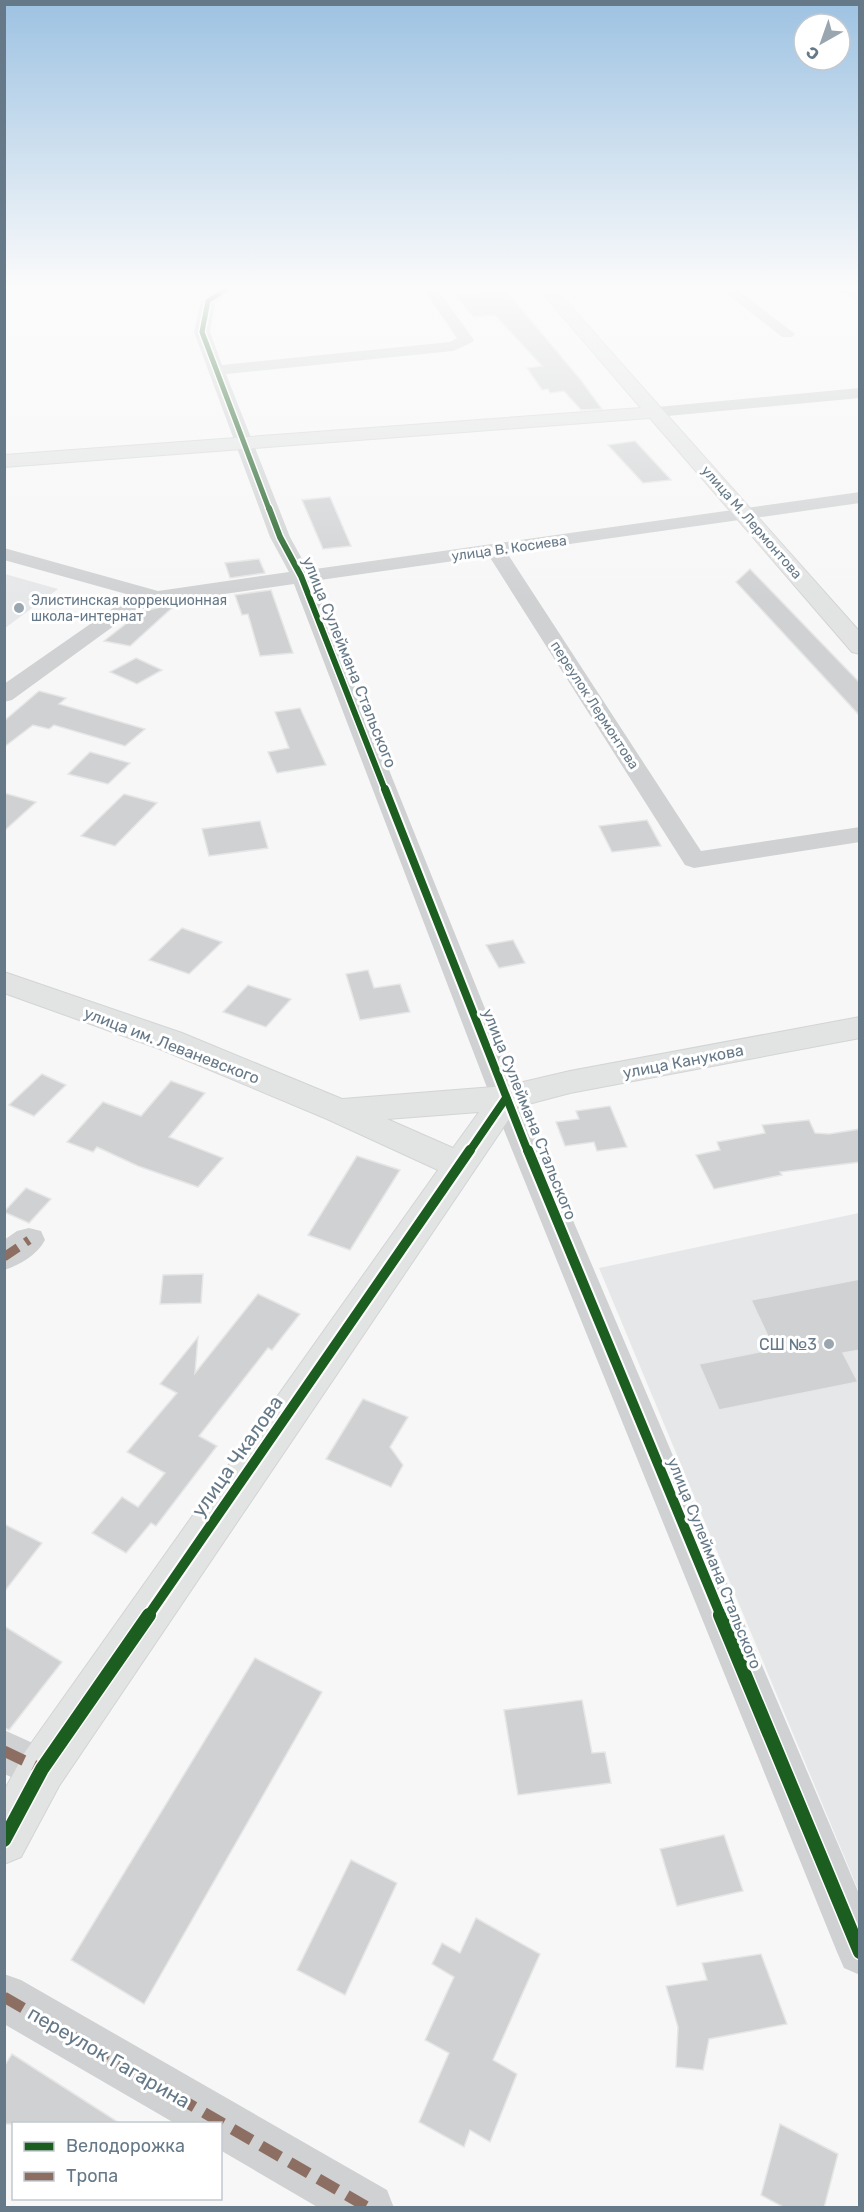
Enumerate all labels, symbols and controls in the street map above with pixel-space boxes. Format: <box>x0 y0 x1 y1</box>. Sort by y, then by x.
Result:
north arrow <box>792 12 852 72</box>
text: С <box>802 42 823 64</box>
street label: улица М. Лермонтова <box>698 462 805 582</box>
street label: улица В. Косиева <box>450 532 568 565</box>
street label: улица Сулеймана Стальского <box>298 554 401 771</box>
place label: Элистинская коррекционная школа-интернат <box>31 592 227 625</box>
marker: Элистинская коррекционная школа-интернат <box>12 601 26 615</box>
street label: переулок Лермонтова <box>547 638 642 773</box>
street label: улица им. Леваневского <box>81 1003 262 1088</box>
street label: улица Сулеймана Стальского <box>478 1006 581 1223</box>
street label: улица Канукова <box>621 1040 745 1083</box>
place label: СШ №3 <box>759 1335 817 1354</box>
marker: СШ №3 <box>822 1337 836 1351</box>
street label: улица Чкалова <box>186 1391 288 1521</box>
street label: улица Сулеймана Стальского <box>663 1455 766 1672</box>
street label: переулок Гагарина <box>24 2001 194 2113</box>
legend <box>12 2122 222 2200</box>
text: Велодорожка <box>66 2135 185 2157</box>
text: Тропа <box>66 2165 118 2187</box>

